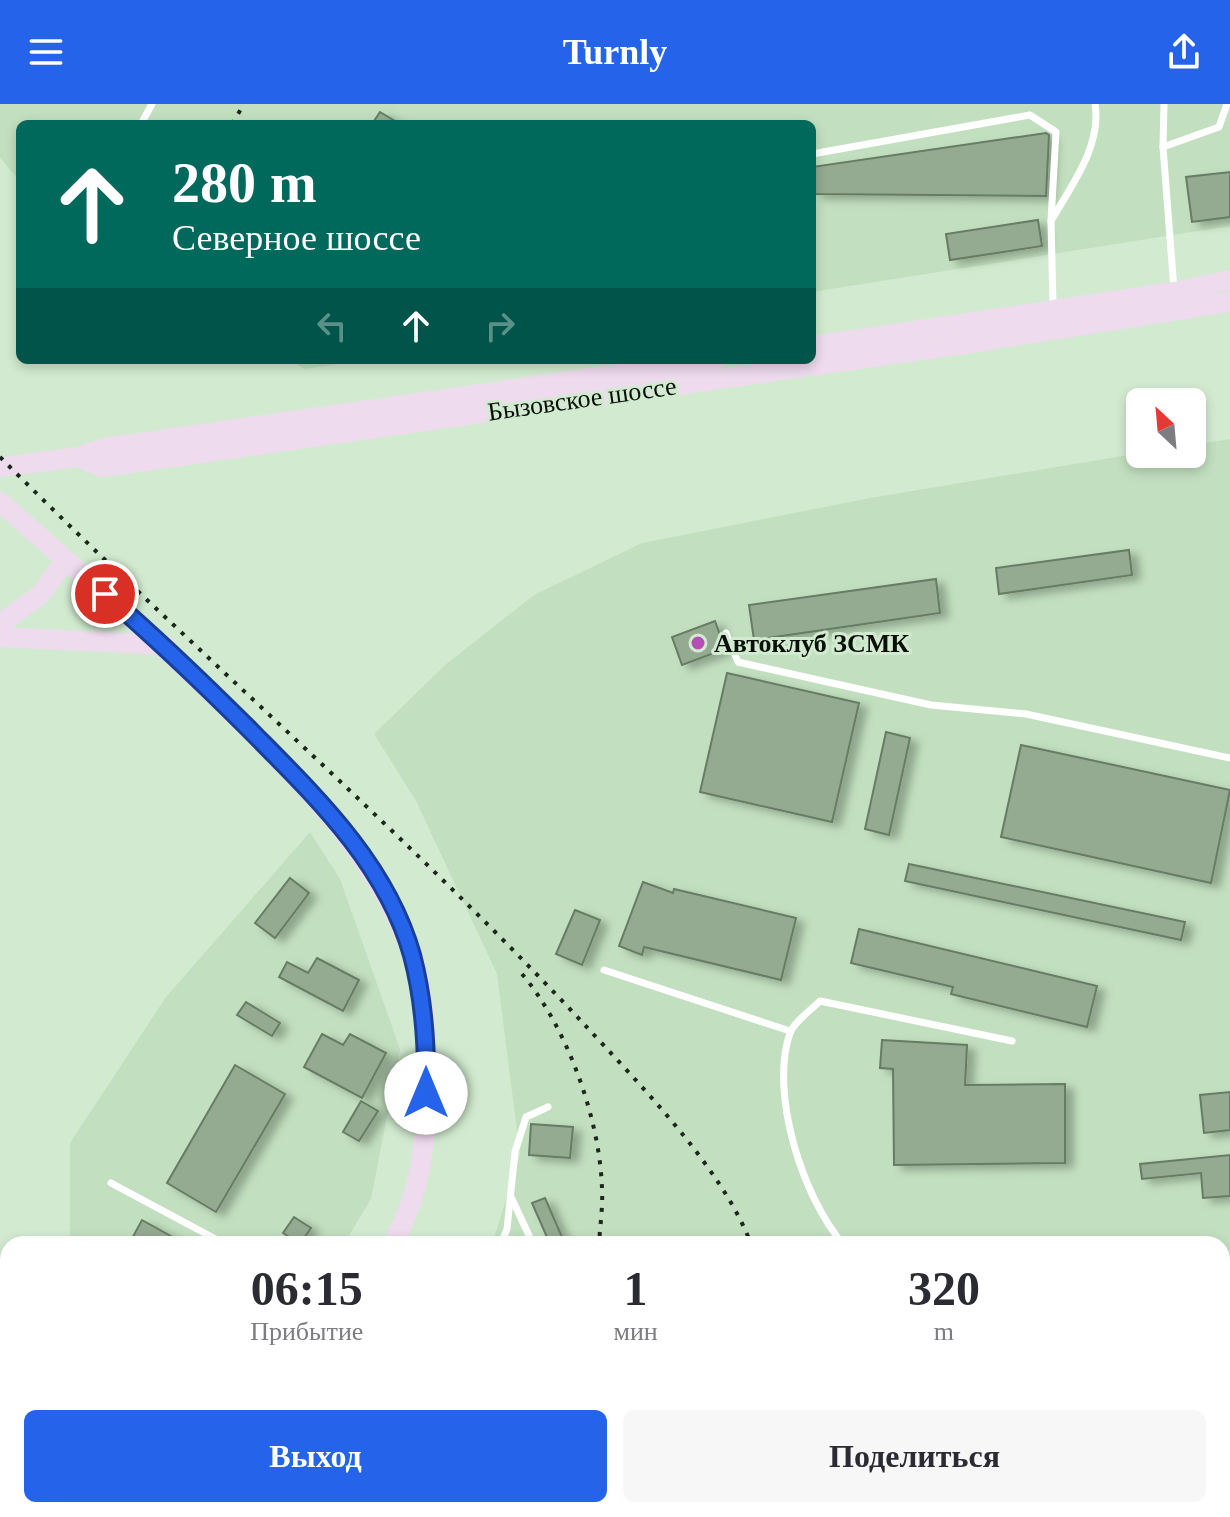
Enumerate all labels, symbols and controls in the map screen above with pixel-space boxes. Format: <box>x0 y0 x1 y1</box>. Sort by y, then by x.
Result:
icon: menu <box>24 30 68 74</box>
icon: share <box>1162 30 1206 74</box>
text: Turnly <box>563 32 667 72</box>
icon: ahead <box>40 152 144 256</box>
text: 280 m <box>172 152 317 214</box>
text: Северное шоссе <box>172 218 421 258</box>
icon: left <box>310 304 354 348</box>
icon: ahead <box>394 304 438 348</box>
icon: right <box>478 304 522 348</box>
street label: Бызовское шоссе <box>486 371 678 427</box>
north arrow <box>1126 388 1206 468</box>
map controls <box>1126 388 1206 468</box>
pin <box>71 560 139 628</box>
icon: arrive <box>83 572 127 616</box>
place label: Автоклуб ЗСМК <box>714 629 909 658</box>
marker: Автоклуб ЗСМК <box>689 634 707 652</box>
position arrow <box>384 1051 468 1135</box>
text: 06:15 <box>251 1262 363 1315</box>
text: 1 <box>624 1262 648 1315</box>
text: 320 <box>908 1262 980 1315</box>
text: Прибытие <box>250 1317 363 1346</box>
text: мин <box>613 1317 658 1346</box>
text: m <box>934 1317 954 1346</box>
button: Выход <box>24 1410 607 1502</box>
button: Поделиться <box>623 1410 1206 1502</box>

